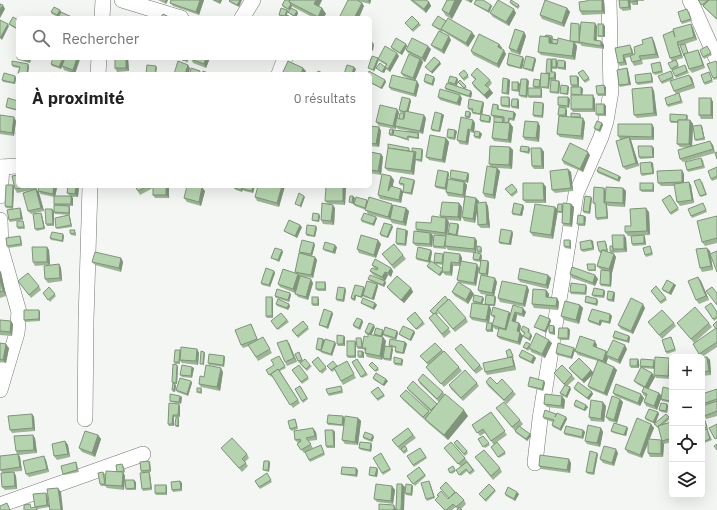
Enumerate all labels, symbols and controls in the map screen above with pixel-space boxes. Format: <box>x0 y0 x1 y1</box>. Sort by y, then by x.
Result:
search box <box>16 16 372 60</box>
icon: search <box>30 27 52 49</box>
text: Rechercher <box>62 29 139 48</box>
text: À proximité <box>32 87 125 109</box>
text: 0 résultats <box>294 90 356 107</box>
map controls <box>669 354 705 498</box>
button: + <box>669 354 705 390</box>
button: − <box>669 390 705 426</box>
button: locate <box>669 426 705 462</box>
button: layers <box>669 462 705 498</box>

